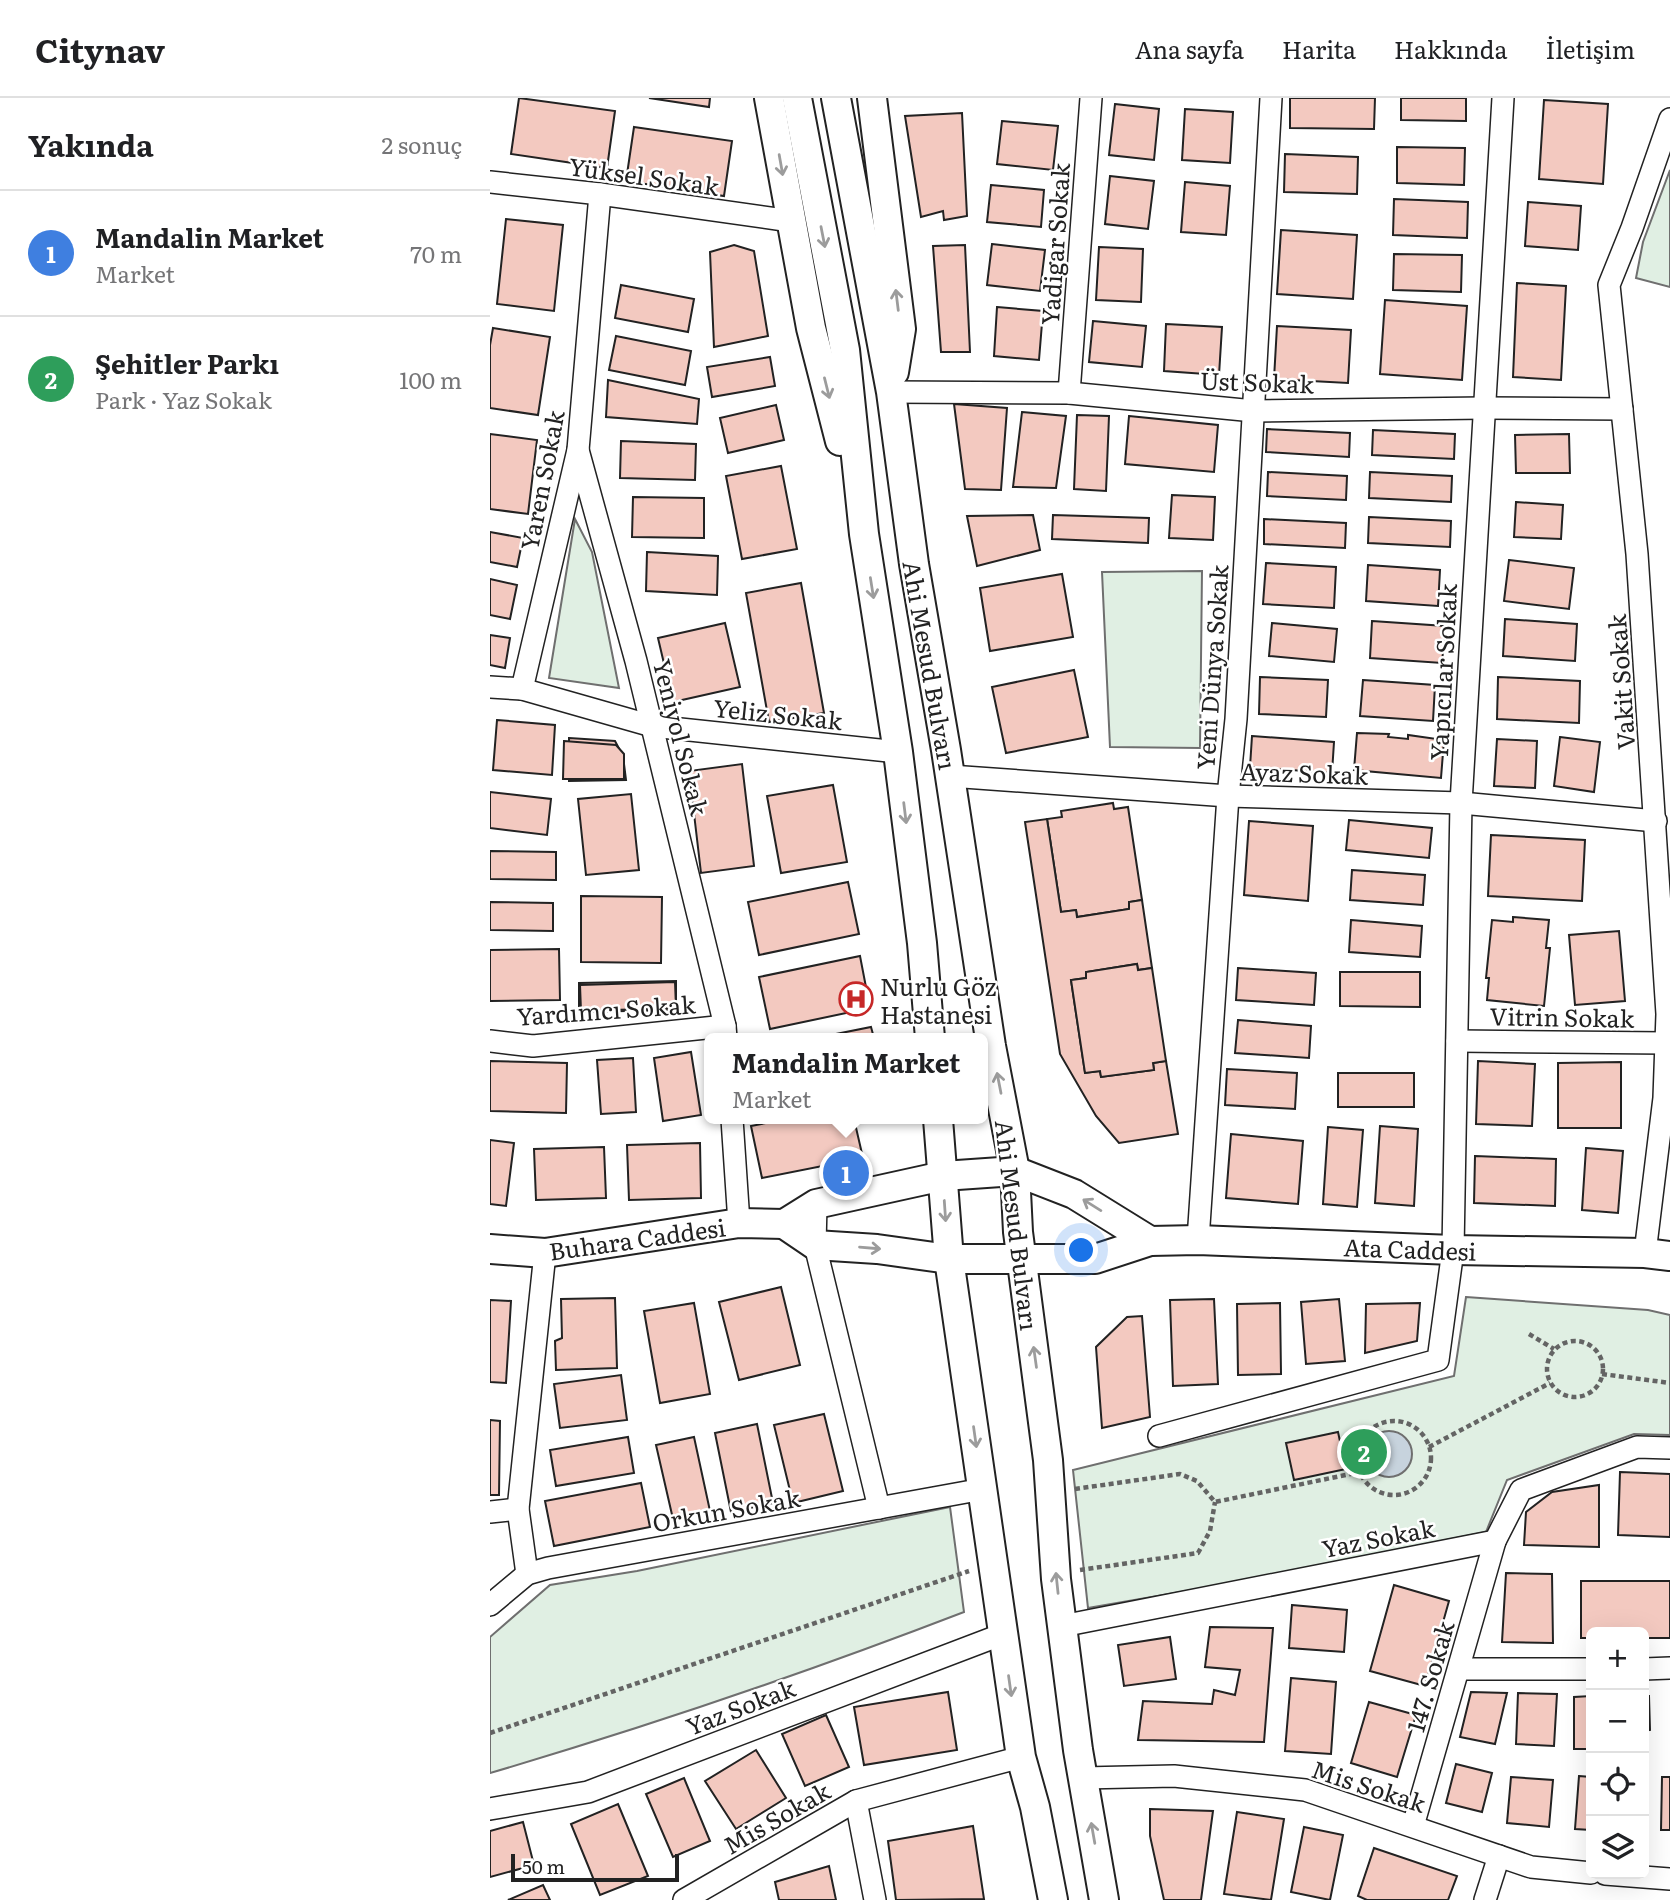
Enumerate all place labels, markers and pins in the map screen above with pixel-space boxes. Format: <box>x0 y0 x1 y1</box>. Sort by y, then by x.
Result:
place label: Nurlu Göz Hastanesi <box>880 968 997 1031</box>
hospital icon: Nurlu Göz Hastanesi <box>837 980 875 1018</box>
pin: 1 <box>823 1147 869 1199</box>
pin: 2 <box>1341 1426 1387 1478</box>

